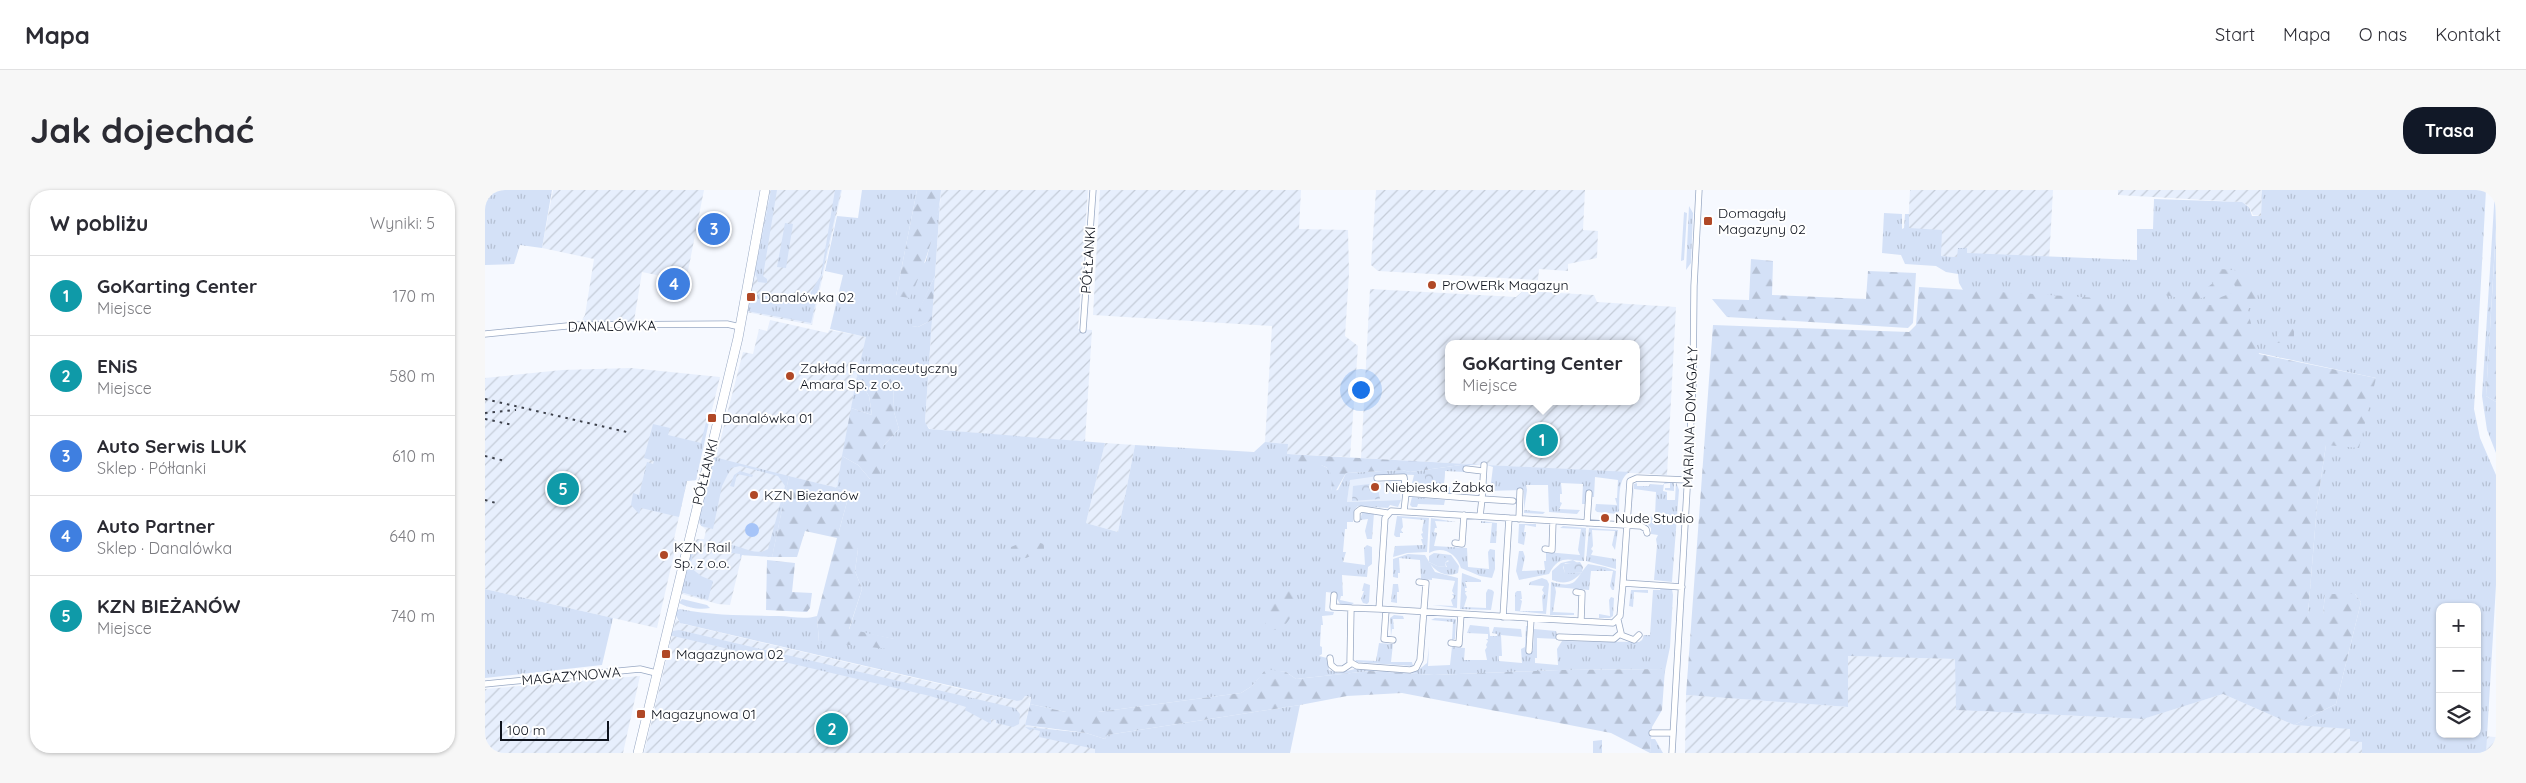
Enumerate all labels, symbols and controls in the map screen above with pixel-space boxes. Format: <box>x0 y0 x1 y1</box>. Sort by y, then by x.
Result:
text: Mapa <box>25 20 90 50</box>
text: Start <box>2215 23 2255 46</box>
text: Mapa <box>2283 23 2331 46</box>
text: O nas <box>2359 23 2407 46</box>
text: Kontakt <box>2435 23 2501 46</box>
button: Trasa <box>2403 107 2496 154</box>
text: Jak dojechać <box>30 108 254 152</box>
place label: Domagały Magazyny 02 <box>1718 204 1806 238</box>
text: W pobliżu <box>50 210 148 236</box>
pin: 3 <box>698 210 730 248</box>
text: Wyniki: 5 <box>370 213 435 233</box>
marker: Domagały Magazyny 02 <box>1702 215 1714 227</box>
street label: PÓŁŁANKI <box>1077 226 1099 294</box>
pin: 4 <box>658 265 690 303</box>
text: GoKarting Center <box>97 274 257 298</box>
place label: PrOWERk Magazyn <box>1442 276 1569 294</box>
marker: PrOWERk Magazyn <box>1426 279 1438 291</box>
text: 1 <box>63 286 69 306</box>
text: 170 m <box>392 286 435 306</box>
place label: Danalówka 02 <box>761 288 854 306</box>
marker: Danalówka 02 <box>745 291 757 303</box>
text: Miejsce <box>97 298 152 318</box>
street label: DANALÓWKA <box>568 316 656 336</box>
popup <box>1445 340 1640 405</box>
street label: MARIANA DOMAGAŁY <box>1679 346 1701 488</box>
text: GoKarting Center <box>1462 351 1623 375</box>
text: ENiS <box>97 354 138 378</box>
place label: Zakład Farmaceutyczny Amara Sp. z o.o. <box>800 359 957 393</box>
text: 2 <box>61 366 71 386</box>
text: 580 m <box>389 366 435 386</box>
marker: Zakład Farmaceutyczny Amara Sp. z o.o. <box>784 370 796 382</box>
text: Miejsce <box>1462 375 1517 395</box>
your location <box>1348 377 1374 403</box>
text: Miejsce <box>97 378 152 398</box>
place label: Danalówka 01 <box>722 409 813 427</box>
marker: Danalówka 01 <box>706 412 718 424</box>
pin: 1 <box>1526 421 1558 459</box>
text: Auto Serwis LUK <box>97 434 246 458</box>
street label: PÓŁŁANKI <box>688 437 722 507</box>
text: 3 <box>62 446 70 466</box>
text: 610 m <box>392 446 435 466</box>
text: Sklep · Półłanki <box>97 458 206 478</box>
pin: 5 <box>547 470 579 508</box>
place label: Niebieska Żabka <box>1385 478 1494 496</box>
marker: Niebieska Żabka <box>1369 481 1381 493</box>
place label: KZN Bieżanów <box>764 486 859 504</box>
marker: KZN Bieżanów <box>748 489 760 501</box>
place label: Nude Studio <box>1615 509 1694 527</box>
marker: Nude Studio <box>1599 512 1611 524</box>
text: Auto Partner <box>97 514 215 538</box>
text: 4 <box>61 526 71 546</box>
text: 640 m <box>389 526 435 546</box>
text: Sklep · Danalówka <box>97 538 232 558</box>
place label: KZN Rail Sp. z o.o. <box>674 538 731 572</box>
marker: KZN Rail Sp. z o.o. <box>658 549 670 561</box>
text: KZN BIEŻANÓW <box>97 594 240 618</box>
map controls <box>2436 603 2481 738</box>
button: + <box>2436 603 2481 648</box>
text: 5 <box>61 606 71 626</box>
text: 740 m <box>391 606 435 626</box>
text: Miejsce <box>97 618 152 638</box>
place label: Magazynowa 02 <box>676 645 784 663</box>
marker: Magazynowa 02 <box>660 648 672 660</box>
button: − <box>2436 648 2481 693</box>
street label: MAGAZYNOWA <box>521 663 621 689</box>
button: layers <box>2436 693 2481 738</box>
place label: Magazynowa 01 <box>651 705 756 723</box>
marker: Magazynowa 01 <box>635 708 647 720</box>
pin: 2 <box>816 710 848 748</box>
scale bar <box>500 718 609 741</box>
text: 100 m <box>507 721 545 739</box>

